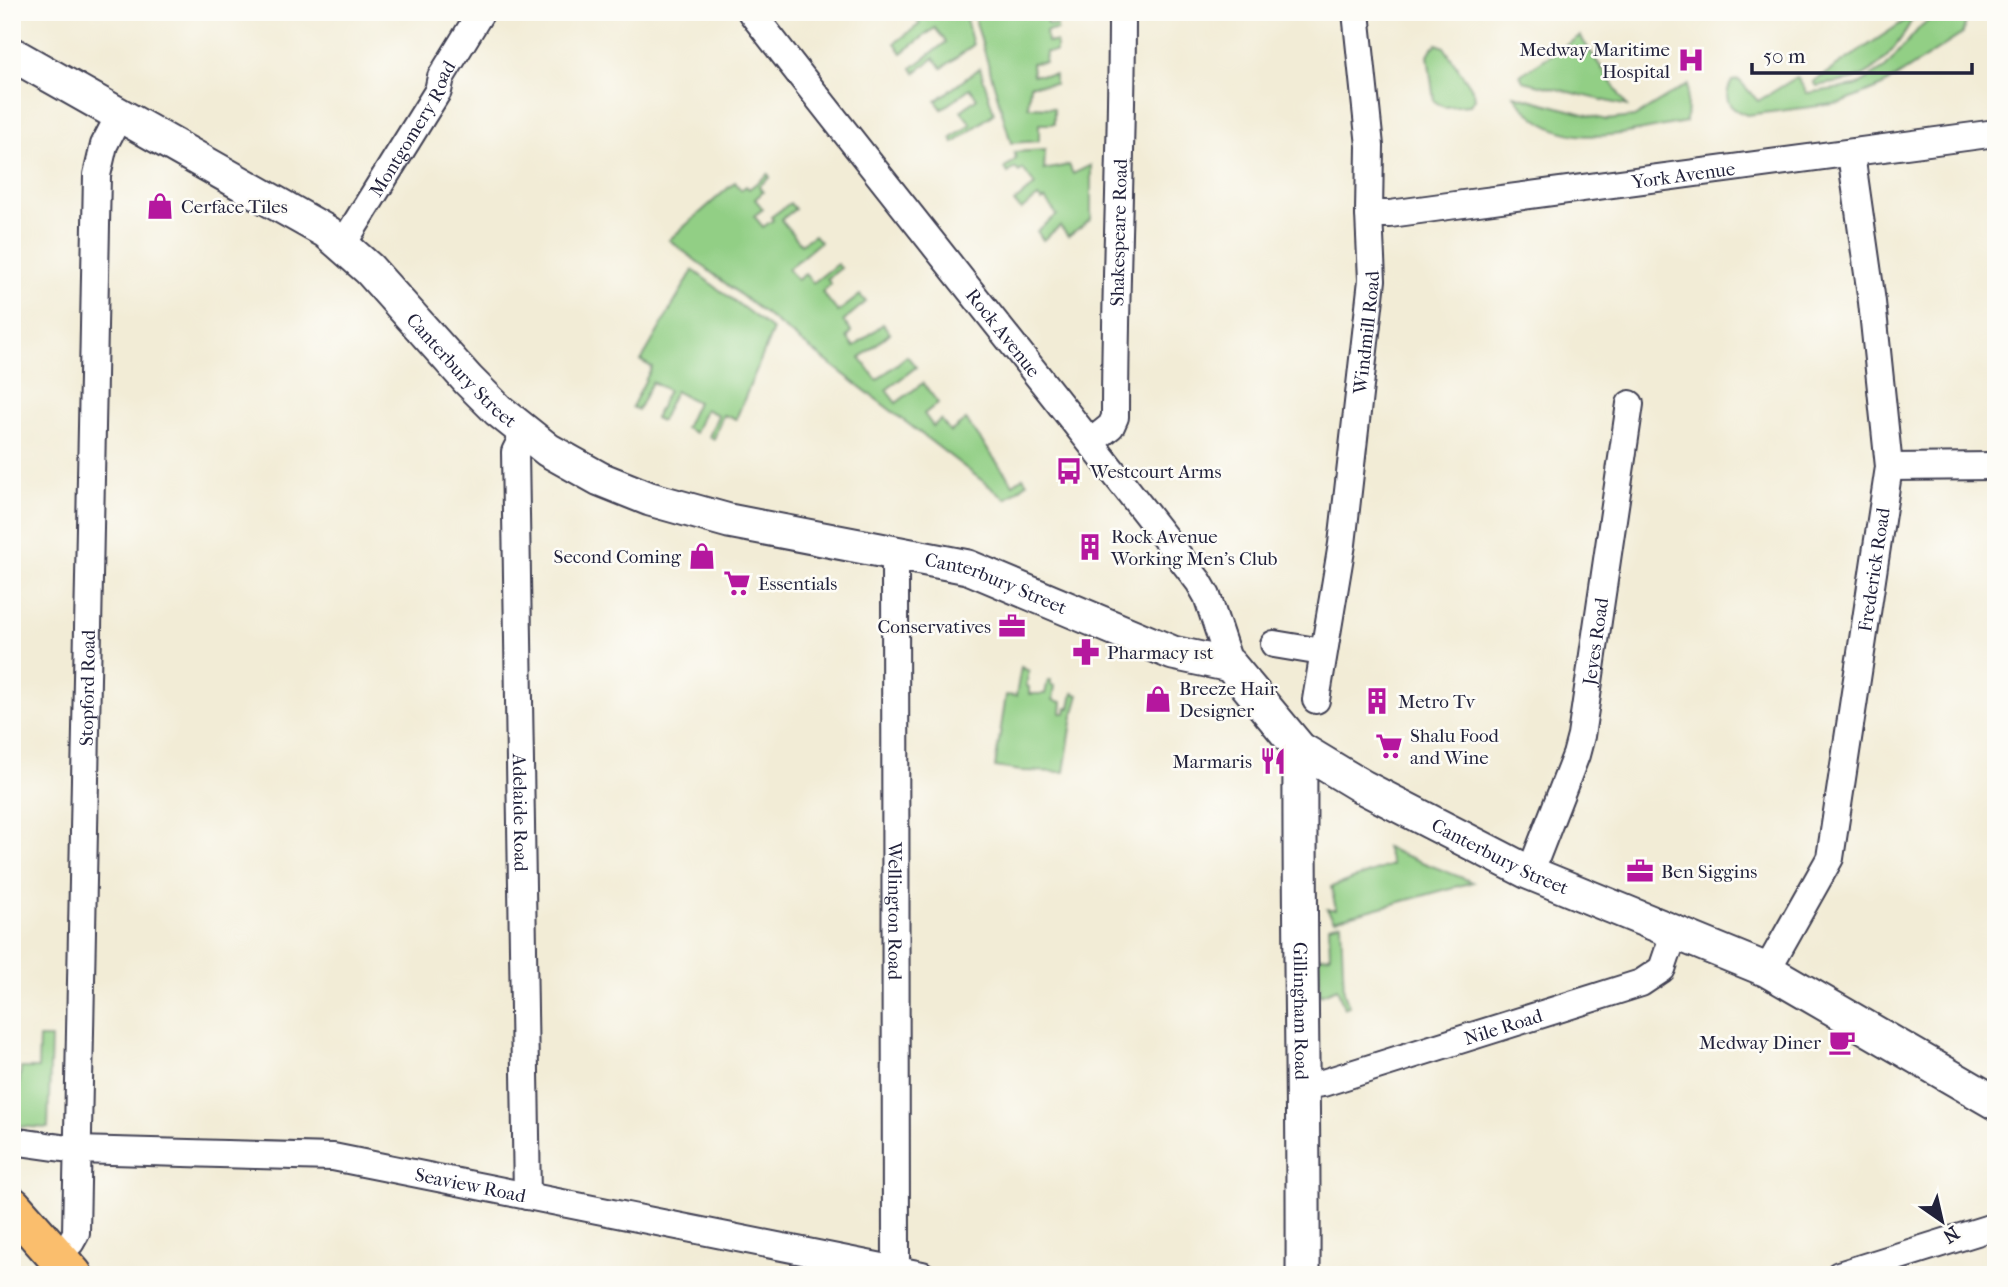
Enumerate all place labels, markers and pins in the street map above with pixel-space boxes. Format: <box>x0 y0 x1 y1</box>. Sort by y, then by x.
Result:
place label: Medway Maritime Hospital <box>1519 39 1670 83</box>
hospital icon: Medway Maritime Hospital <box>1676 45 1706 75</box>
shop icon: Cerface Tiles <box>145 191 175 221</box>
place label: Cerface Tiles <box>181 196 288 218</box>
bus stop icon: Westcourt Arms <box>1054 456 1084 486</box>
place label: Westcourt Arms <box>1089 461 1221 483</box>
place label: Rock Avenue Working Men's Club <box>1110 526 1278 570</box>
building icon: Rock Avenue Working Men's Club <box>1075 532 1105 562</box>
shop icon: Second Coming <box>687 541 717 571</box>
place label: Second Coming <box>554 546 682 568</box>
supermarket icon: Essentials <box>722 568 752 598</box>
place label: Essentials <box>758 573 837 595</box>
office icon: Conservatives <box>997 611 1027 641</box>
place label: Conservatives <box>877 616 991 638</box>
pharmacy icon: Pharmacy 1st <box>1071 637 1101 667</box>
place label: Pharmacy 1st <box>1107 642 1214 664</box>
place label: Breeze Hair Designer <box>1179 678 1278 722</box>
shop icon: Breeze Hair Designer <box>1143 684 1173 714</box>
building icon: Metro Tv <box>1362 686 1392 716</box>
place label: Metro Tv <box>1398 691 1475 713</box>
place label: Shalu Food and Wine <box>1410 725 1500 769</box>
supermarket icon: Shalu Food and Wine <box>1374 731 1404 761</box>
restaurant icon: Marmaris <box>1258 746 1288 776</box>
place label: Marmaris <box>1172 751 1252 773</box>
office icon: Ben Siggins <box>1625 856 1655 886</box>
place label: Ben Siggins <box>1661 861 1757 883</box>
cafe icon: Medway Diner <box>1827 1027 1857 1057</box>
place label: Medway Diner <box>1699 1032 1822 1054</box>

